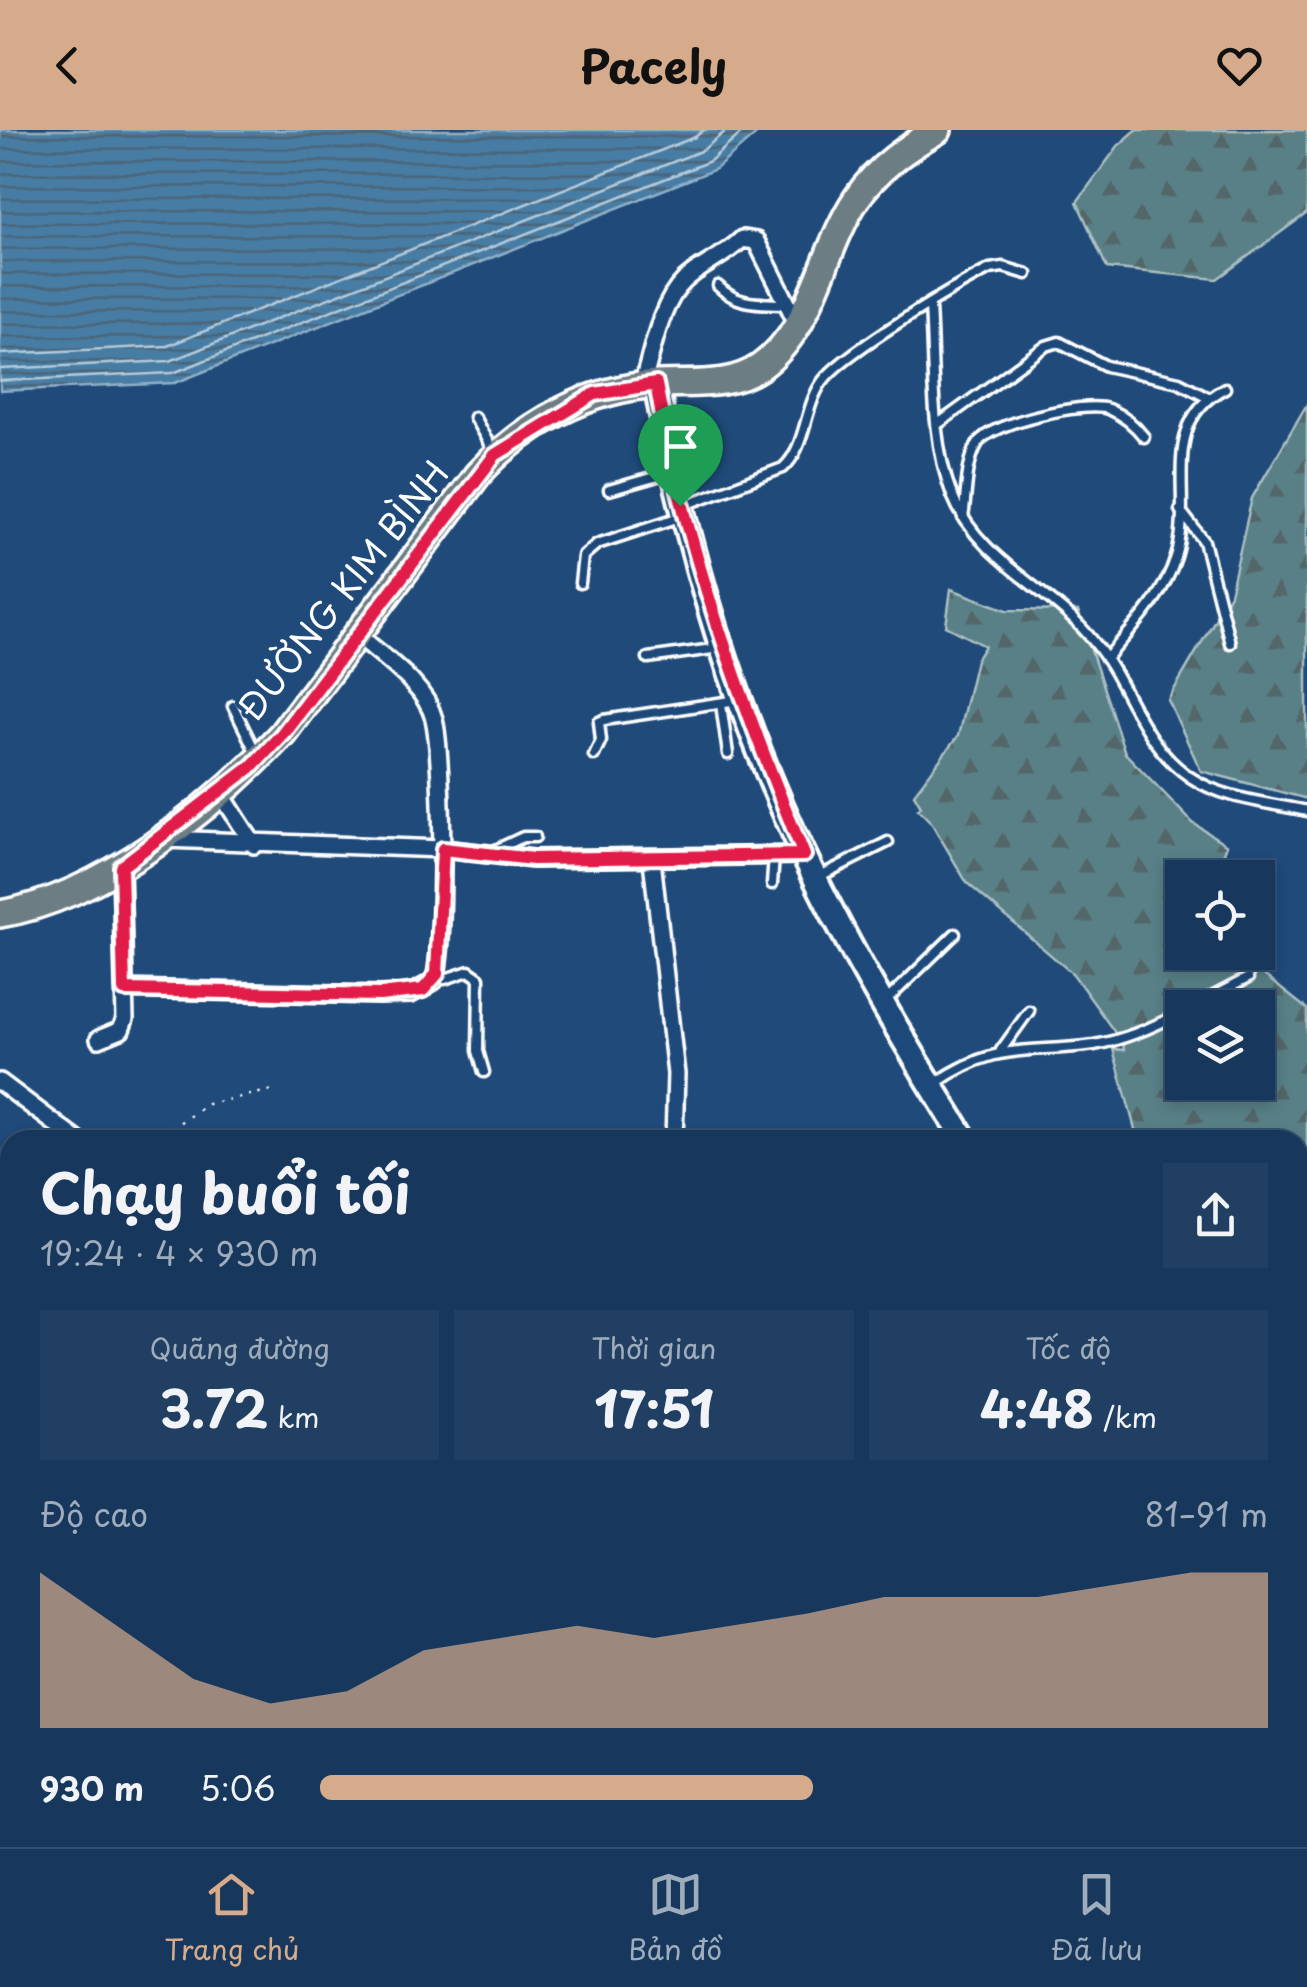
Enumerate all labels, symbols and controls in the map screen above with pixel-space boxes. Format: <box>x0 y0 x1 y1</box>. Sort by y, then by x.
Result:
text: Pacely <box>580 31 727 99</box>
icon: back <box>40 38 95 93</box>
icon: heart <box>1212 38 1267 93</box>
pin <box>638 404 723 507</box>
icon: arrive <box>653 419 708 474</box>
street label: ĐƯỜNG KIM BÌNH <box>224 448 461 731</box>
map controls <box>1165 860 1275 1100</box>
button: locate <box>1165 860 1275 970</box>
button: layers <box>1165 990 1275 1100</box>
text: Chạy buổi tối <box>40 1150 411 1233</box>
button: share <box>1163 1163 1268 1268</box>
text: 19:24 · 4 × 930 m <box>40 1229 318 1277</box>
text: Quãng đường <box>150 1326 330 1369</box>
text: Thời gian <box>592 1326 716 1369</box>
text: Tốc độ <box>1026 1326 1111 1369</box>
text: 3.72 <box>160 1369 268 1445</box>
text: 17:51 <box>594 1369 714 1445</box>
text: 4:48 <box>980 1369 1094 1445</box>
text: km <box>268 1395 320 1438</box>
text: /km <box>1094 1395 1157 1438</box>
text: Độ cao <box>40 1490 148 1538</box>
text: 81–91 m <box>1145 1490 1268 1538</box>
text: 930 m <box>40 1764 144 1812</box>
text: 5:06 <box>200 1764 276 1812</box>
tab: Trang chủ <box>164 1867 299 1970</box>
tab: Bản đồ <box>628 1867 722 1970</box>
tab: Đã lưu <box>1051 1867 1143 1970</box>

